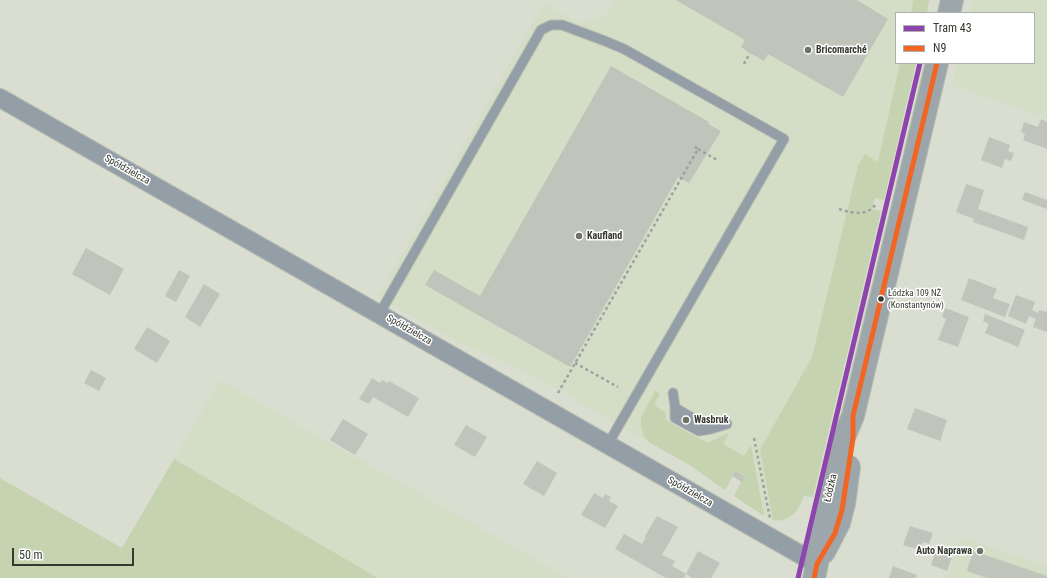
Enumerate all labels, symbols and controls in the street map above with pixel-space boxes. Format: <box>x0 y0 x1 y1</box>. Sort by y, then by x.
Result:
legend <box>895 12 1035 64</box>
text: Tram 43 <box>933 21 972 35</box>
text: N9 <box>933 41 946 55</box>
place label: Bricomarché <box>816 44 867 56</box>
marker: Bricomarché <box>803 45 813 55</box>
street label: Spółdzielcza <box>102 153 152 187</box>
place label: Kaufland <box>587 230 622 242</box>
marker: Kaufland <box>574 231 584 241</box>
place label: Łódzka 109 NŻ (Konstantynów) <box>888 289 944 310</box>
marker: Łódzka 109 NŻ (Konstantynów) <box>876 294 886 304</box>
street label: Spółdzielcza <box>384 312 434 348</box>
place label: Wasbruk <box>694 414 729 426</box>
marker: Wasbruk <box>681 415 691 425</box>
street label: Łódzka <box>822 473 840 503</box>
street label: Spółdzielcza <box>665 474 715 510</box>
scale bar <box>14 540 136 566</box>
place label: Auto Naprawa <box>916 545 972 557</box>
marker: Auto Naprawa <box>975 546 985 556</box>
text: 50 m <box>19 548 43 562</box>

